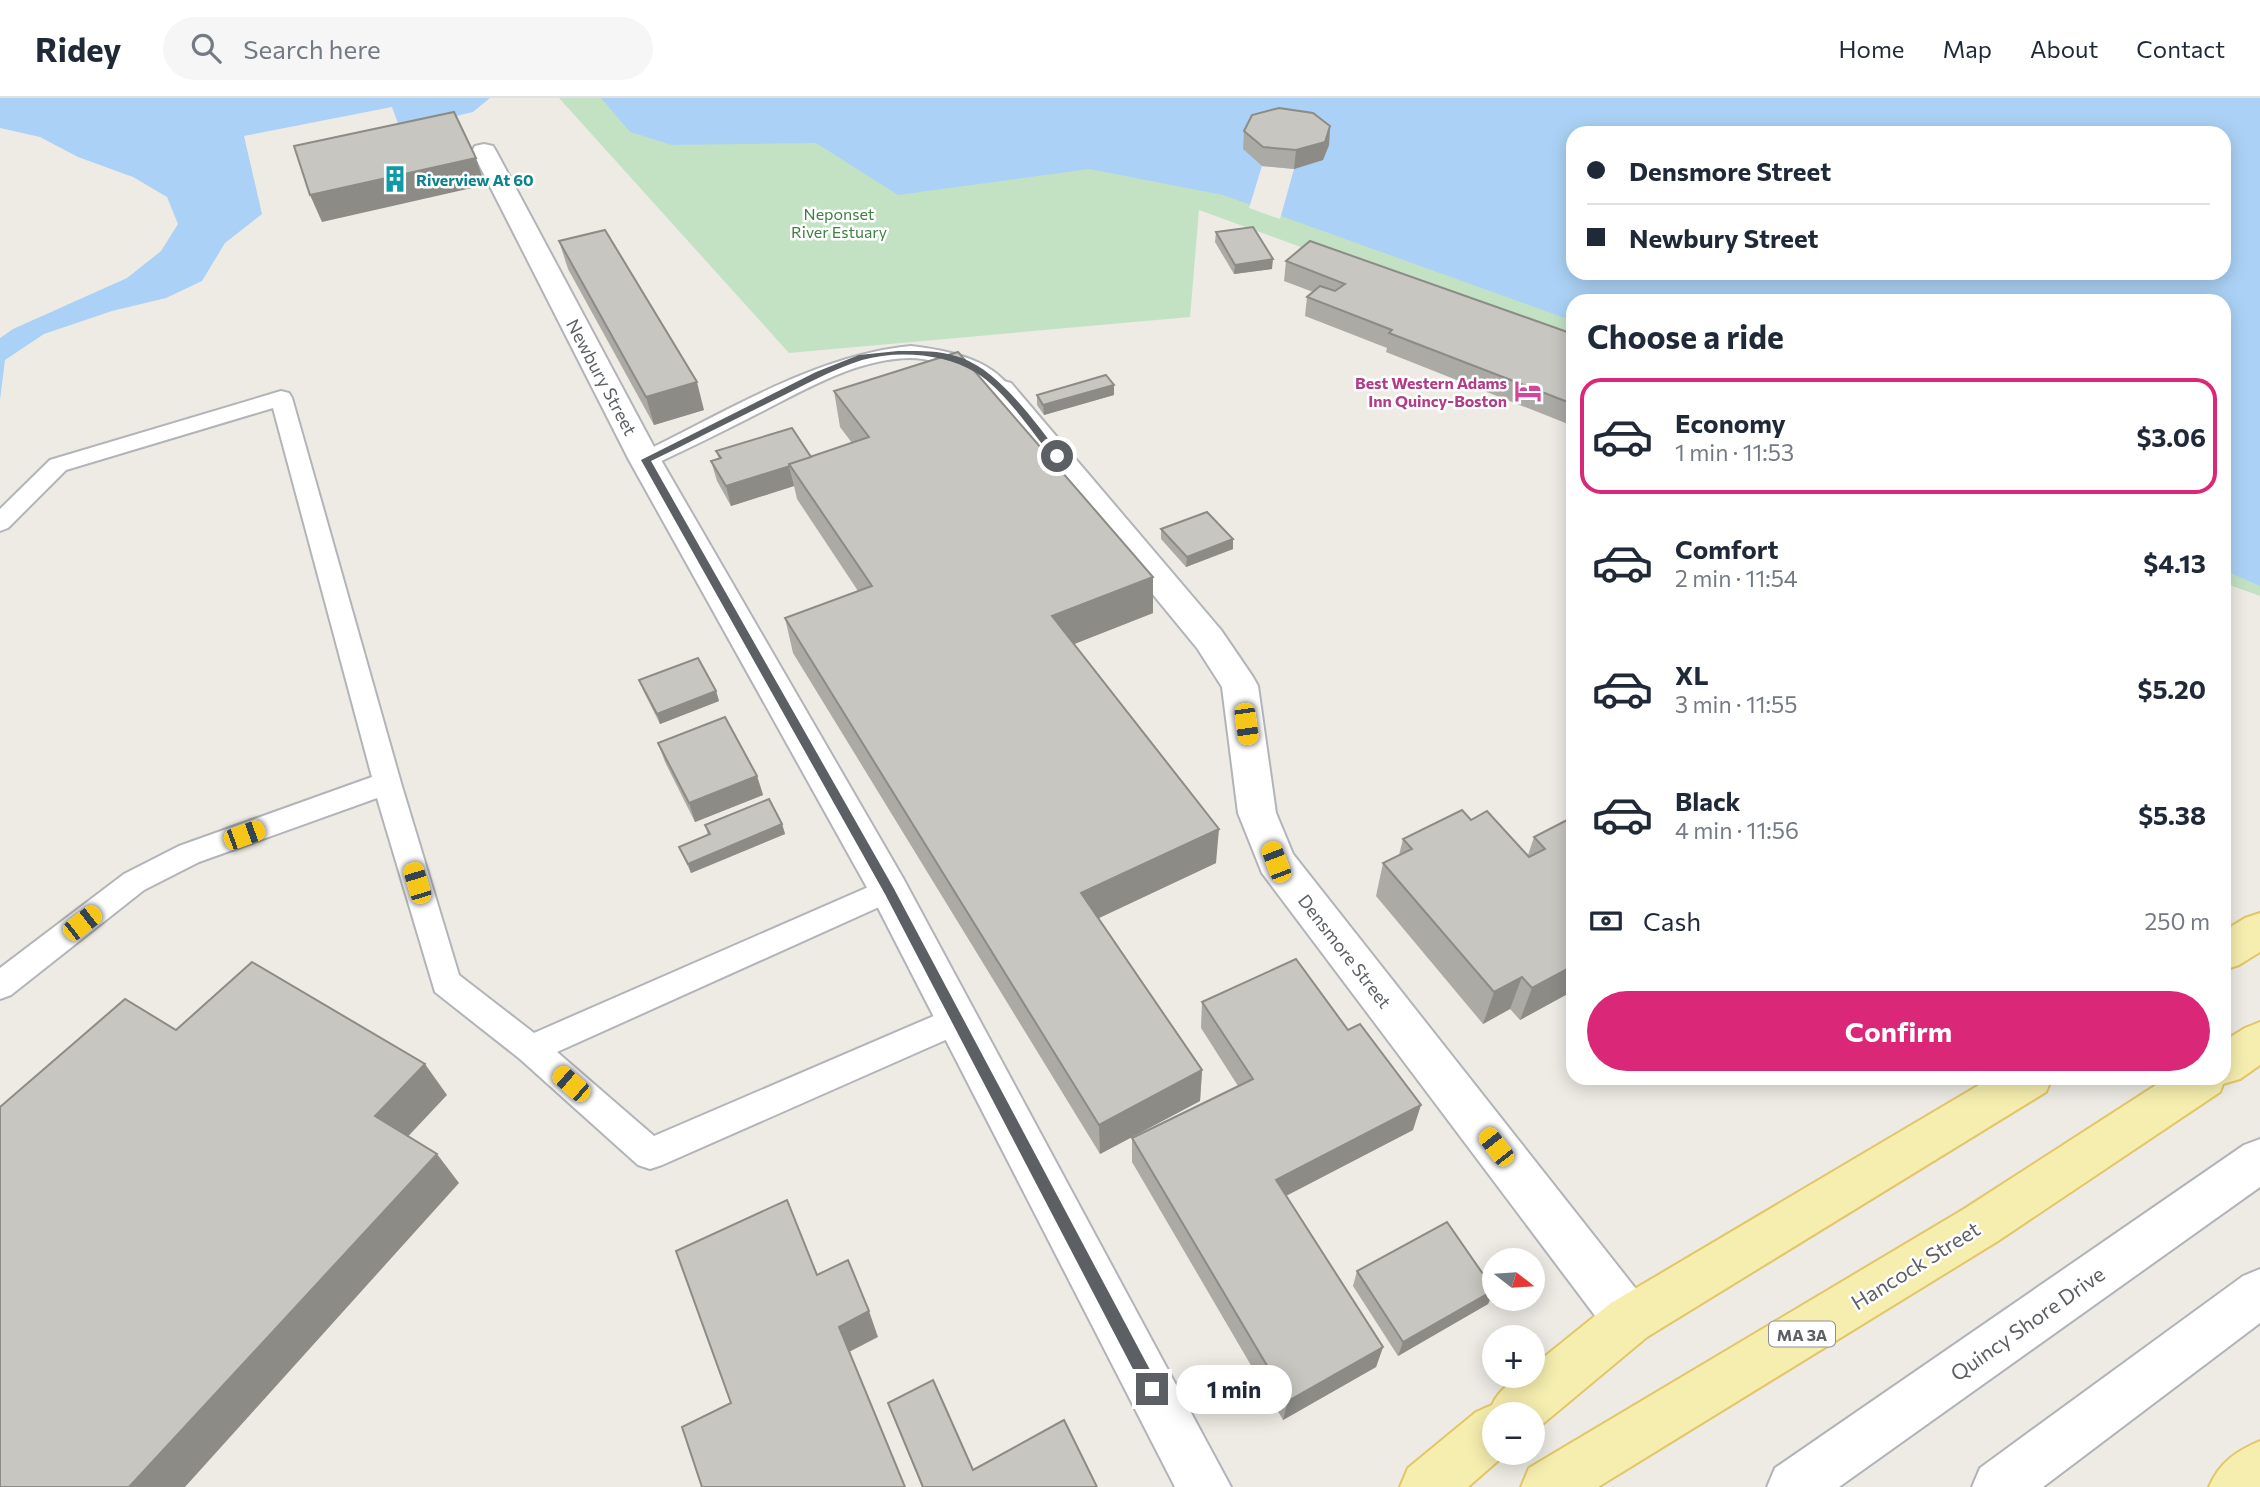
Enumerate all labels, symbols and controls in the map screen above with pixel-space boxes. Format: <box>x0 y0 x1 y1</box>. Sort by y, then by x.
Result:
search box <box>163 17 653 80</box>
text: Ridey <box>35 28 121 69</box>
icon: search <box>187 29 225 67</box>
text: Search here <box>243 33 381 64</box>
text: Home <box>1839 34 1905 63</box>
text: Map <box>1943 34 1992 63</box>
text: About <box>2030 34 2098 63</box>
text: Contact <box>2136 34 2225 63</box>
text: Densmore Street <box>1629 155 1831 186</box>
building icon: Riverview At 60 <box>380 164 410 194</box>
place label: Riverview At 60 <box>416 170 534 189</box>
park label: Neponset River Estuary <box>791 204 887 241</box>
text: Newbury Street <box>1629 222 1819 253</box>
street label: Newbury Street <box>562 315 642 439</box>
text: Choose a ride <box>1587 316 1784 356</box>
place label: Best Western Adams Inn Quincy-Boston <box>1355 373 1507 410</box>
hotel icon: Best Western Adams Inn Quincy-Boston <box>1513 376 1543 406</box>
icon: car <box>1591 405 1654 468</box>
text: Economy <box>1675 407 1786 438</box>
text: $3.06 <box>2136 421 2206 452</box>
text: 1 min · 11:53 <box>1675 438 1794 466</box>
route start <box>1041 440 1073 472</box>
icon: car <box>1591 531 1654 594</box>
text: Comfort <box>1675 533 1778 564</box>
text: $4.13 <box>2143 547 2206 578</box>
text: 2 min · 11:54 <box>1675 564 1798 592</box>
icon: car <box>1591 657 1654 720</box>
text: XL <box>1675 659 1709 690</box>
text: $5.20 <box>2137 673 2206 704</box>
text: 3 min · 11:55 <box>1675 690 1797 718</box>
car <box>1233 702 1260 746</box>
icon: car <box>1591 783 1654 846</box>
text: Black <box>1675 785 1741 816</box>
text: $5.38 <box>2138 799 2206 830</box>
text: 4 min · 11:56 <box>1675 816 1799 844</box>
car <box>221 818 268 852</box>
car <box>1259 839 1294 885</box>
car <box>401 860 434 906</box>
street label: Densmore Street <box>1294 890 1396 1012</box>
car <box>59 902 106 944</box>
icon: cash <box>1587 902 1625 940</box>
text: Cash <box>1643 905 1701 936</box>
text: 250 m <box>2145 907 2210 935</box>
button: Confirm <box>1587 991 2210 1071</box>
car <box>549 1062 594 1106</box>
car <box>1475 1124 1518 1170</box>
street label: Hancock Street <box>1846 1215 1984 1315</box>
north arrow <box>1482 1248 1545 1311</box>
map controls <box>1482 1248 1545 1465</box>
street label: Quincy Shore Drive <box>1945 1260 2109 1386</box>
road number: MA 3A <box>1769 1322 1835 1346</box>
button: + <box>1482 1325 1545 1388</box>
callout: 1 min <box>1176 1364 1292 1414</box>
route end <box>1136 1373 1168 1405</box>
text: 1 min <box>1207 1375 1261 1403</box>
button: − <box>1482 1402 1545 1465</box>

